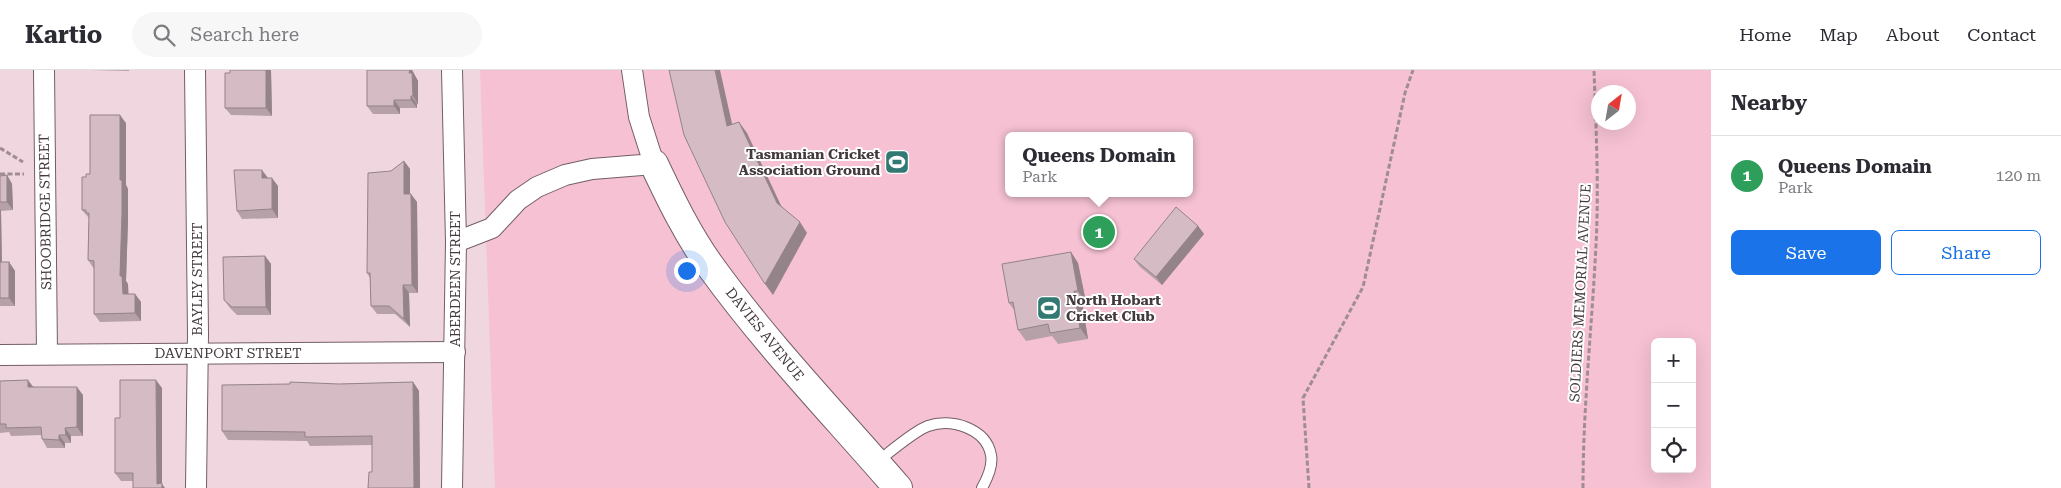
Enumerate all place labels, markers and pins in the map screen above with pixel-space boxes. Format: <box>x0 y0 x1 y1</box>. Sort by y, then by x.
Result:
place label: Tasmanian Cricket Association Ground <box>739 146 881 178</box>
sports icon: Tasmanian Cricket Association Ground <box>884 149 910 175</box>
pin: 1 <box>1083 213 1115 251</box>
place label: North Hobart Cricket Club <box>1066 292 1161 324</box>
sports icon: North Hobart Cricket Club <box>1036 295 1062 321</box>

